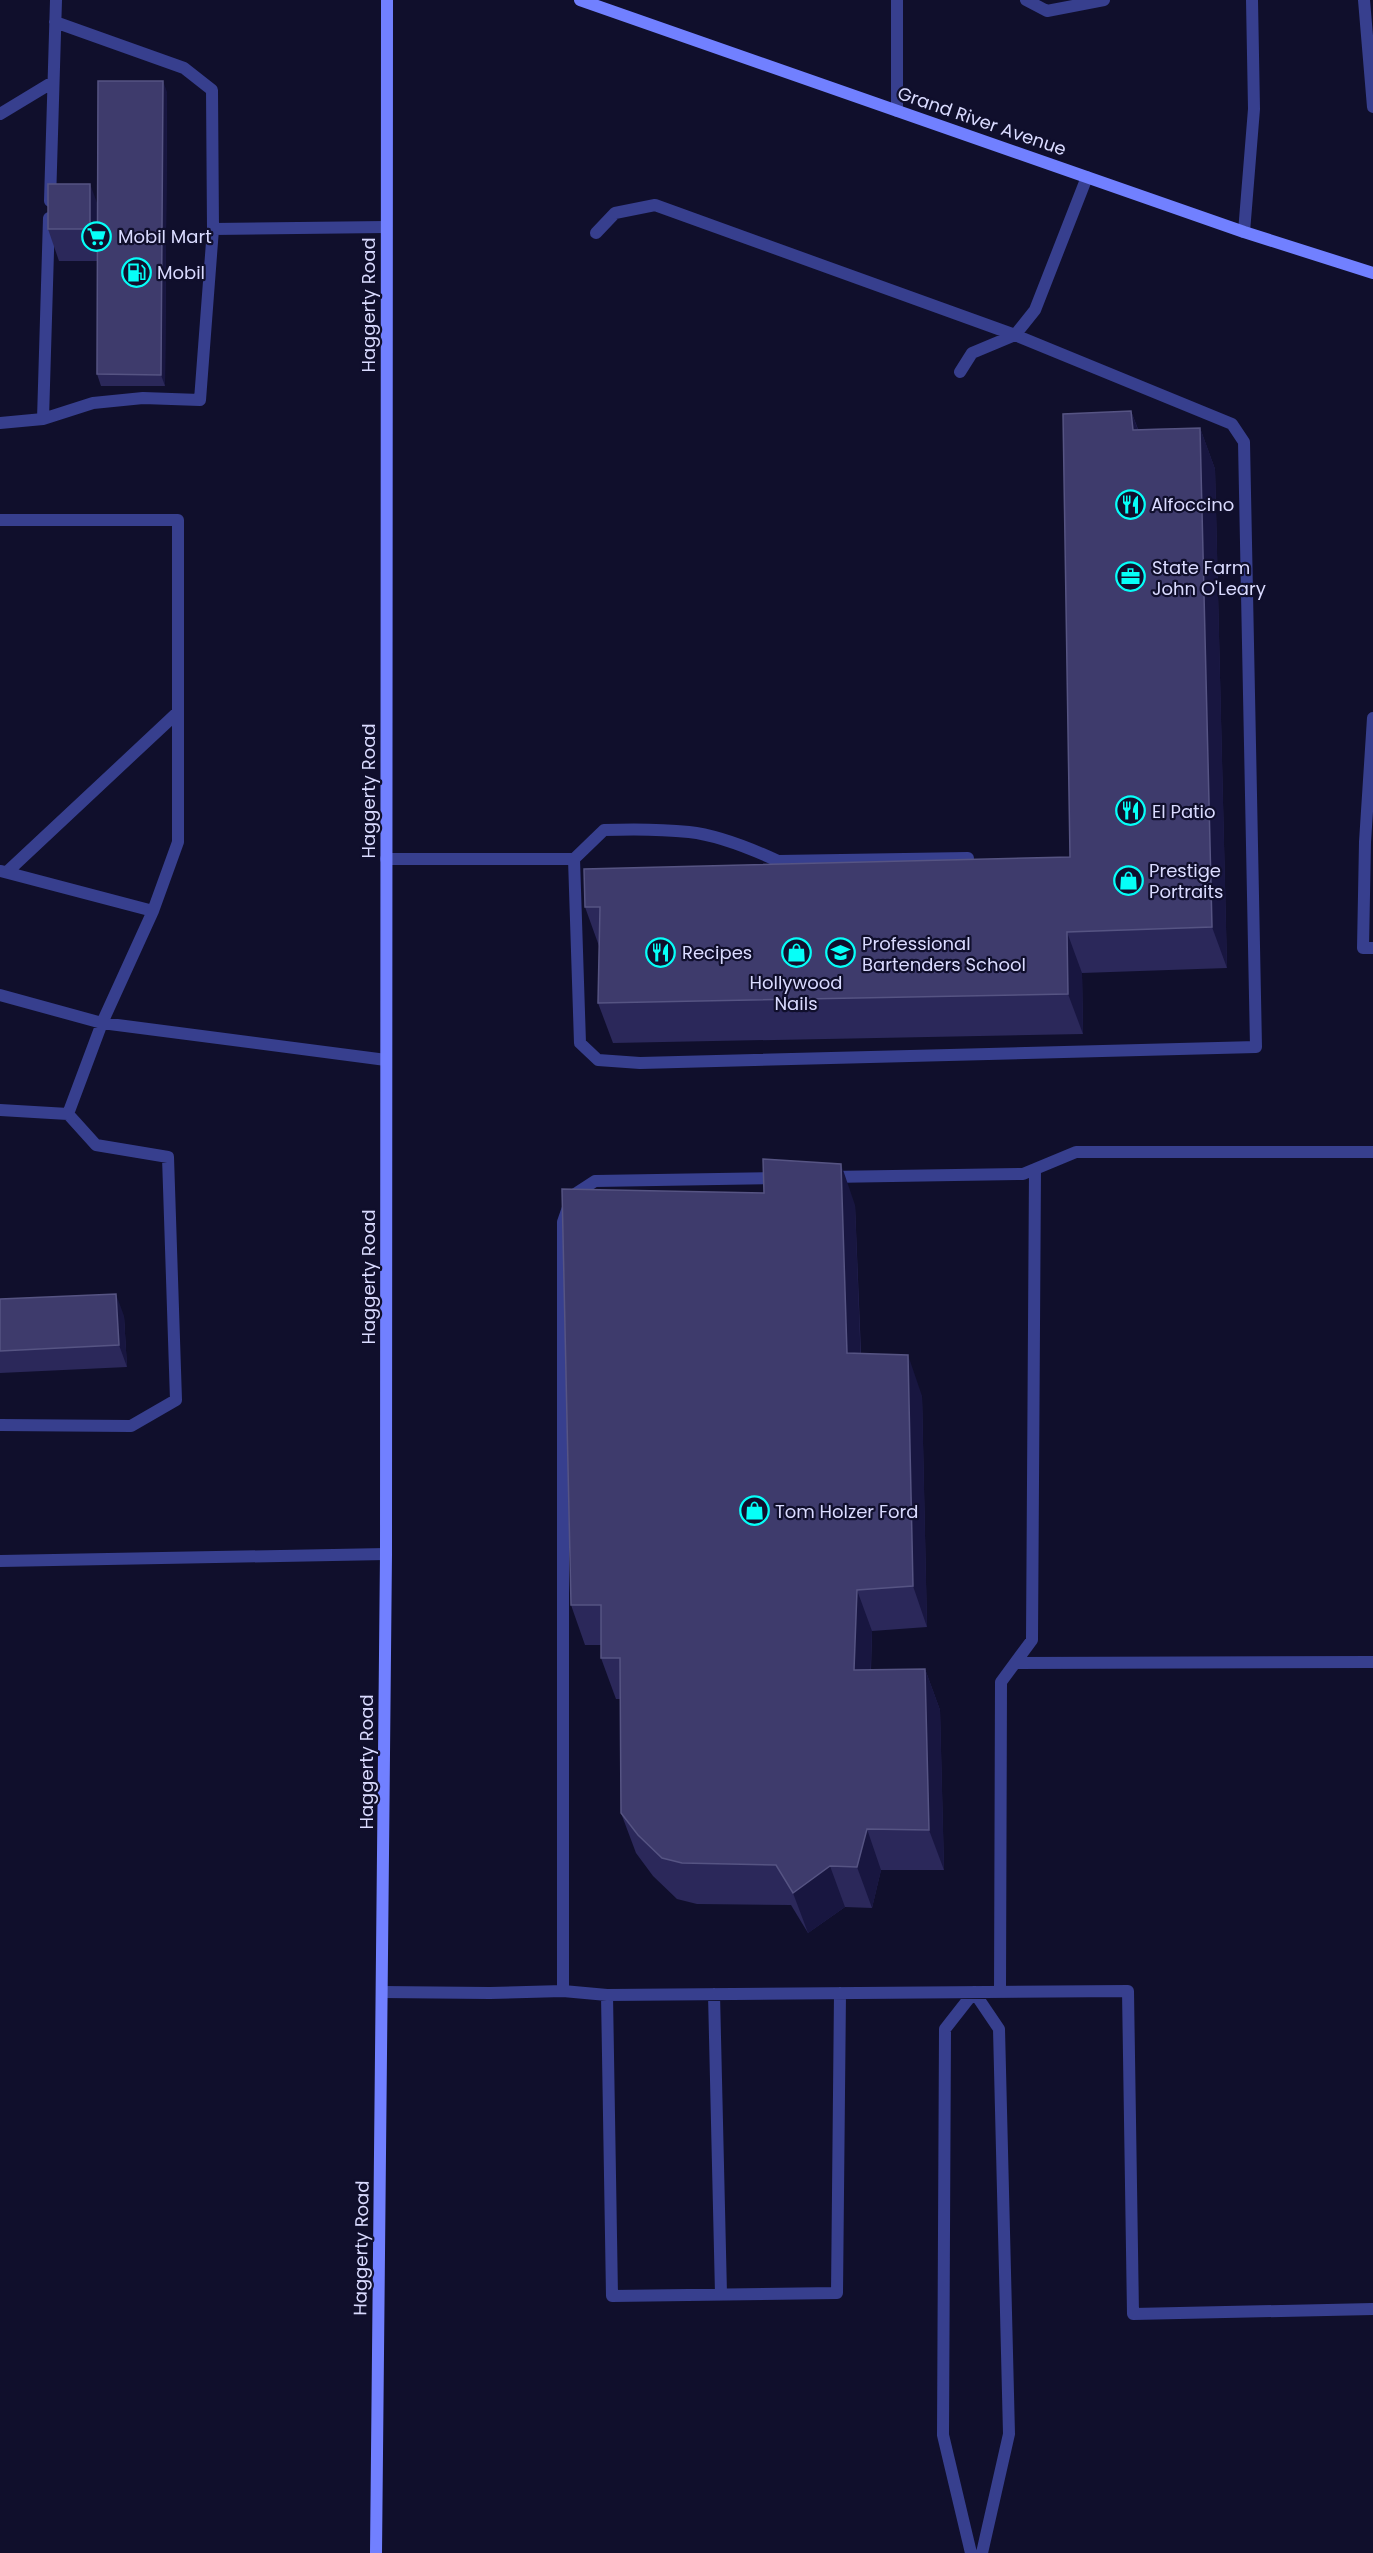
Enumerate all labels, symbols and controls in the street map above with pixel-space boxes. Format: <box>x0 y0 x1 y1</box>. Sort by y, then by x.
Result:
street label: Grand River Avenue <box>894 80 1070 162</box>
supermarket icon: Mobil Mart <box>81 220 113 252</box>
place label: Mobil Mart <box>118 224 212 249</box>
street label: Haggerty Road <box>356 237 381 373</box>
fuel station icon: Mobil <box>120 256 152 288</box>
place label: Mobil <box>157 260 205 285</box>
restaurant icon: Alfoccino <box>1114 488 1146 520</box>
place label: Alfoccino <box>1151 492 1234 517</box>
place label: State Farm John O'Leary <box>1152 555 1266 601</box>
office icon: State Farm John O'Leary <box>1115 561 1147 593</box>
street label: Haggerty Road <box>356 723 381 859</box>
restaurant icon: El Patio <box>1115 795 1147 827</box>
place label: El Patio <box>1152 799 1216 824</box>
place label: Prestige Portraits <box>1149 858 1223 904</box>
shop icon: Prestige Portraits <box>1112 864 1144 896</box>
place label: Professional Bartenders School <box>862 931 1026 977</box>
restaurant icon: Recipes <box>645 936 677 968</box>
shop icon: Hollywood Nails <box>780 937 812 969</box>
school or university icon: Professional Bartenders School <box>825 937 857 969</box>
place label: Recipes <box>682 940 752 965</box>
place label: Hollywood Nails <box>750 970 842 1016</box>
street label: Haggerty Road <box>356 1209 381 1345</box>
shop icon: Tom Holzer Ford <box>738 1495 770 1527</box>
place label: Tom Holzer Ford <box>775 1499 918 1524</box>
street label: Haggerty Road <box>354 1694 379 1830</box>
street label: Haggerty Road <box>347 2180 375 2316</box>

